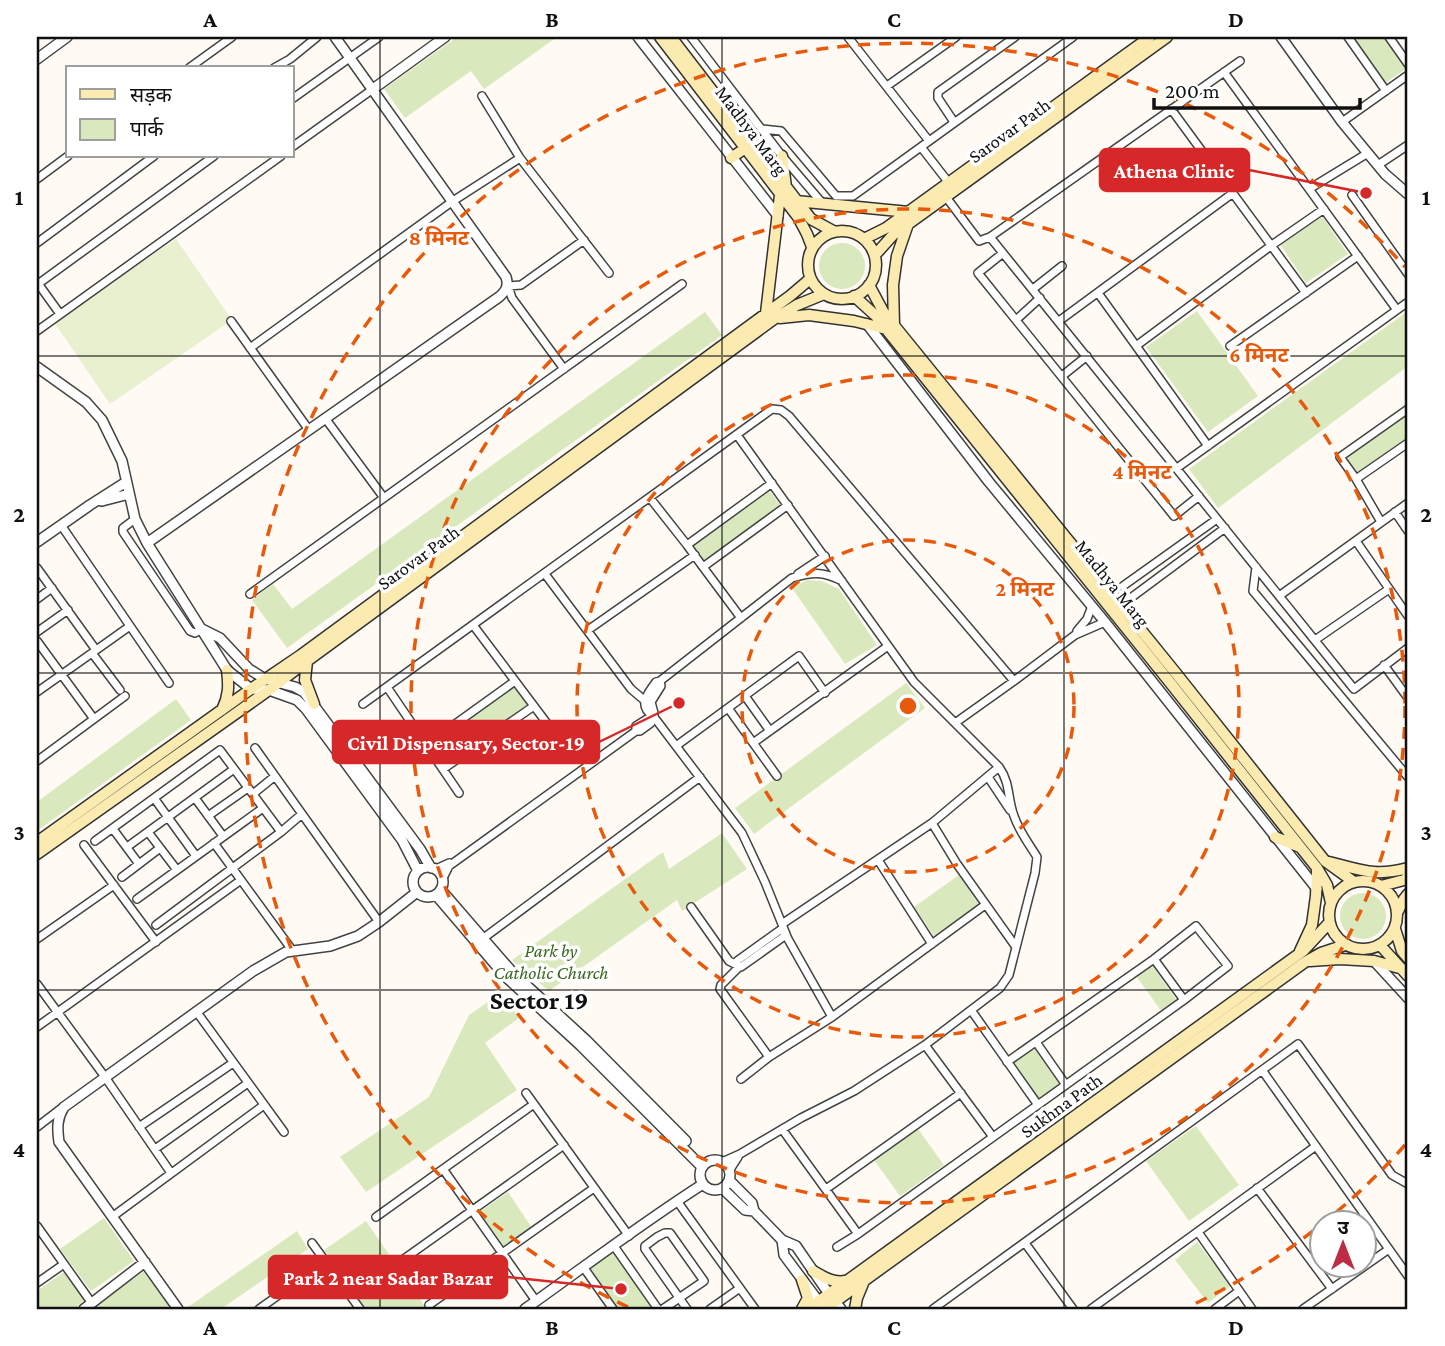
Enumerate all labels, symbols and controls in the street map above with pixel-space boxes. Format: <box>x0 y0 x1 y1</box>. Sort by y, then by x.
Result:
text: A <box>202 6 217 32</box>
text: B <box>545 6 559 32</box>
text: C <box>887 6 901 32</box>
text: D <box>1228 6 1244 32</box>
legend <box>66 66 294 158</box>
scale bar <box>1154 66 1361 110</box>
text: 200 m <box>1165 79 1220 103</box>
street label: Madhya Marg <box>711 82 792 179</box>
text: सड़क <box>130 83 172 107</box>
street label: Sarovar Path <box>964 94 1054 167</box>
text: पार्क <box>130 117 164 141</box>
callout: Athena Clinic <box>1100 149 1249 191</box>
text: Athena Clinic <box>1113 159 1235 183</box>
text: 1 <box>15 184 24 210</box>
text: 1 <box>1422 184 1431 210</box>
text: 8 मिनट <box>409 226 470 250</box>
text: 6 मिनट <box>1229 343 1289 367</box>
text: 4 मिनट <box>1112 460 1172 484</box>
text: 2 <box>13 501 25 527</box>
text: 2 <box>1420 501 1432 527</box>
street label: Sarovar Path <box>373 521 463 594</box>
street label: Madhya Marg <box>1071 536 1154 631</box>
text: 2 मिनट <box>996 577 1055 601</box>
centre of rings <box>896 694 920 718</box>
callout: Civil Dispensary, Sector-19 <box>333 721 599 763</box>
text: Civil Dispensary, Sector-19 <box>347 731 585 755</box>
text: 3 <box>13 819 25 845</box>
text: 3 <box>1420 819 1432 845</box>
park label: Park by Catholic Church <box>494 940 608 983</box>
district label: Sector 19 <box>490 986 588 1015</box>
street label: Sukhna Path <box>1017 1069 1106 1142</box>
text: 4 <box>13 1136 25 1162</box>
text: 4 <box>1420 1136 1432 1162</box>
north arrow <box>1308 1210 1378 1280</box>
text: उ <box>1337 1217 1349 1238</box>
callout: Park 2 near Sadar Bazar <box>269 1256 507 1298</box>
text: Park 2 near Sadar Bazar <box>283 1266 494 1290</box>
text: A <box>202 1314 217 1340</box>
text: B <box>545 1314 559 1340</box>
text: C <box>887 1314 901 1340</box>
text: D <box>1228 1314 1244 1340</box>

